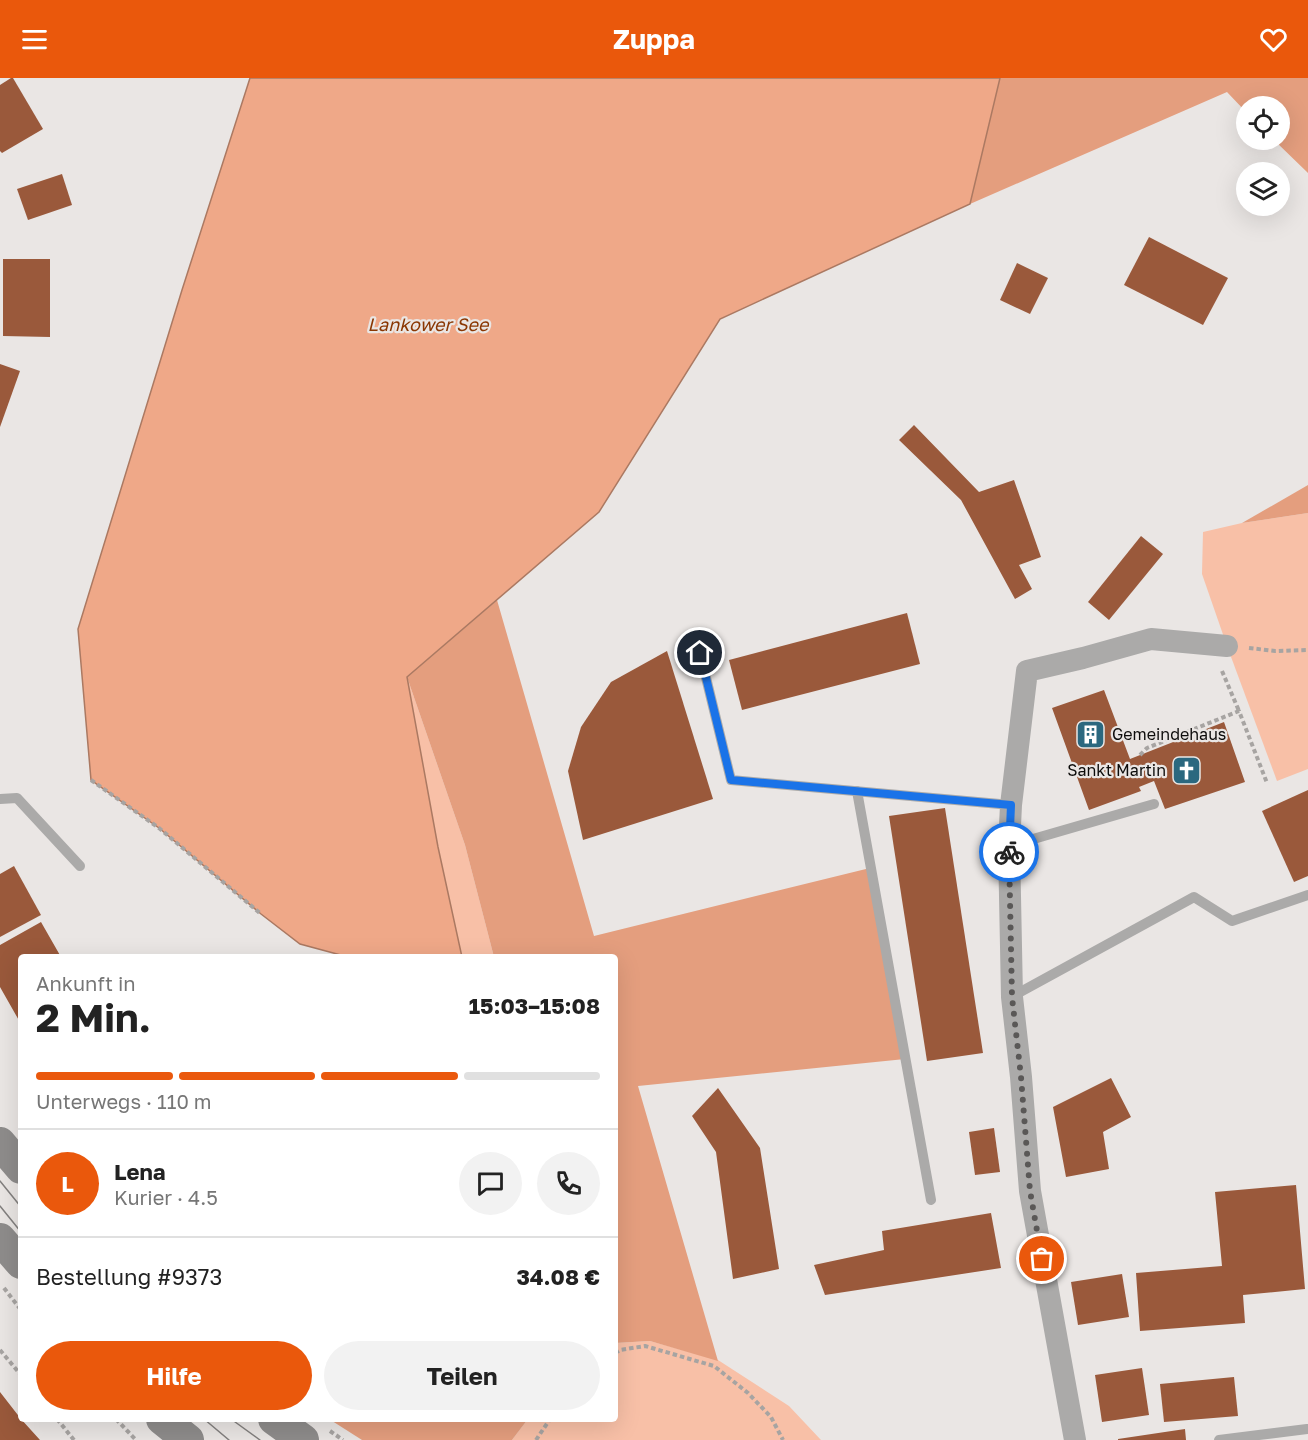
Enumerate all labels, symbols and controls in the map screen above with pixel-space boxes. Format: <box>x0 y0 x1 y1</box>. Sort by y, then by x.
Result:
icon: menu <box>18 23 51 56</box>
text: Zuppa <box>613 23 695 55</box>
icon: heart <box>1257 23 1290 56</box>
map controls <box>1236 96 1290 216</box>
button: locate <box>1236 96 1290 150</box>
button: layers <box>1236 162 1290 216</box>
water label: Lankower See <box>368 313 490 335</box>
pin <box>674 627 725 678</box>
icon: home <box>683 636 716 669</box>
building icon: Gemeindehaus <box>1075 718 1107 750</box>
place label: Gemeindehaus <box>1112 724 1226 744</box>
church icon: Sankt Martin <box>1171 754 1203 786</box>
place label: Sankt Martin <box>1067 760 1166 780</box>
courier <box>979 822 1039 882</box>
icon: bike <box>993 836 1026 869</box>
text: Ankunft in <box>36 971 136 995</box>
text: 15:03–15:08 <box>469 992 600 1019</box>
text: 2 Min. <box>36 994 151 1041</box>
text: Unterwegs · 110 m <box>36 1089 212 1113</box>
button: chat <box>459 1152 522 1215</box>
button: phone <box>537 1152 600 1215</box>
text: Lena <box>114 1158 166 1185</box>
text: L <box>61 1170 74 1197</box>
text: Kurier · 4.5 <box>114 1185 218 1209</box>
pin <box>1016 1233 1067 1284</box>
icon: bag <box>1025 1242 1058 1275</box>
text: Bestellung #9373 <box>36 1263 222 1290</box>
text: 34.08 € <box>516 1263 600 1290</box>
button: Hilfe <box>36 1341 312 1410</box>
button: Teilen <box>324 1341 600 1410</box>

